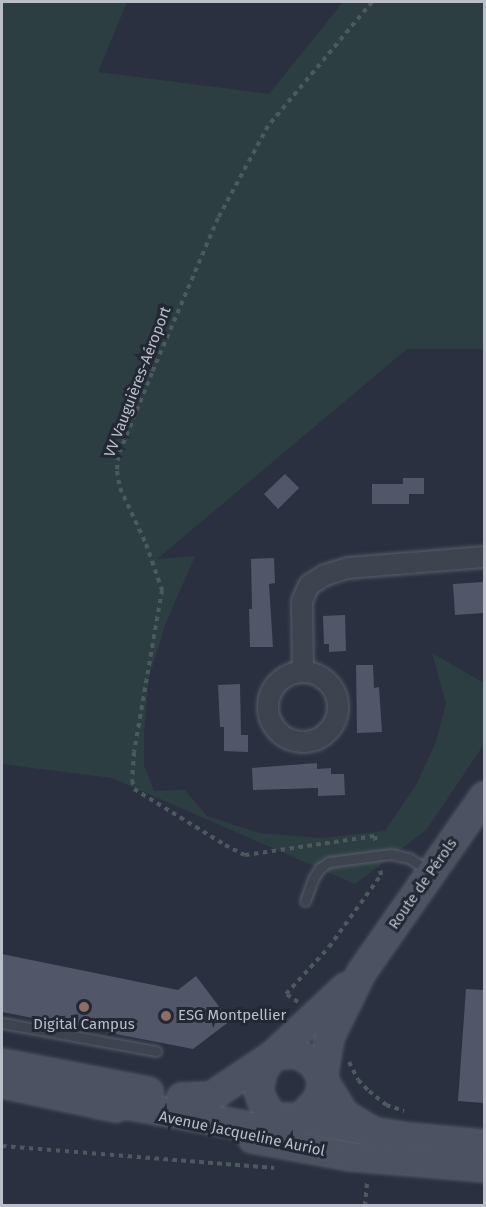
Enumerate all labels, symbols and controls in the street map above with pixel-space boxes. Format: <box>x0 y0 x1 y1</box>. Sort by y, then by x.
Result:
street label: VV Vauguières-Aéroport <box>101 304 175 460</box>
street label: Route de Pérols <box>385 835 461 933</box>
marker: Digital Campus <box>77 1000 91 1014</box>
place label: ESG Montpellier <box>178 1007 286 1025</box>
marker: ESG Montpellier <box>159 1009 173 1023</box>
place label: Digital Campus <box>33 1016 135 1034</box>
street label: Avenue Jacqueline Auriol <box>157 1108 327 1160</box>

